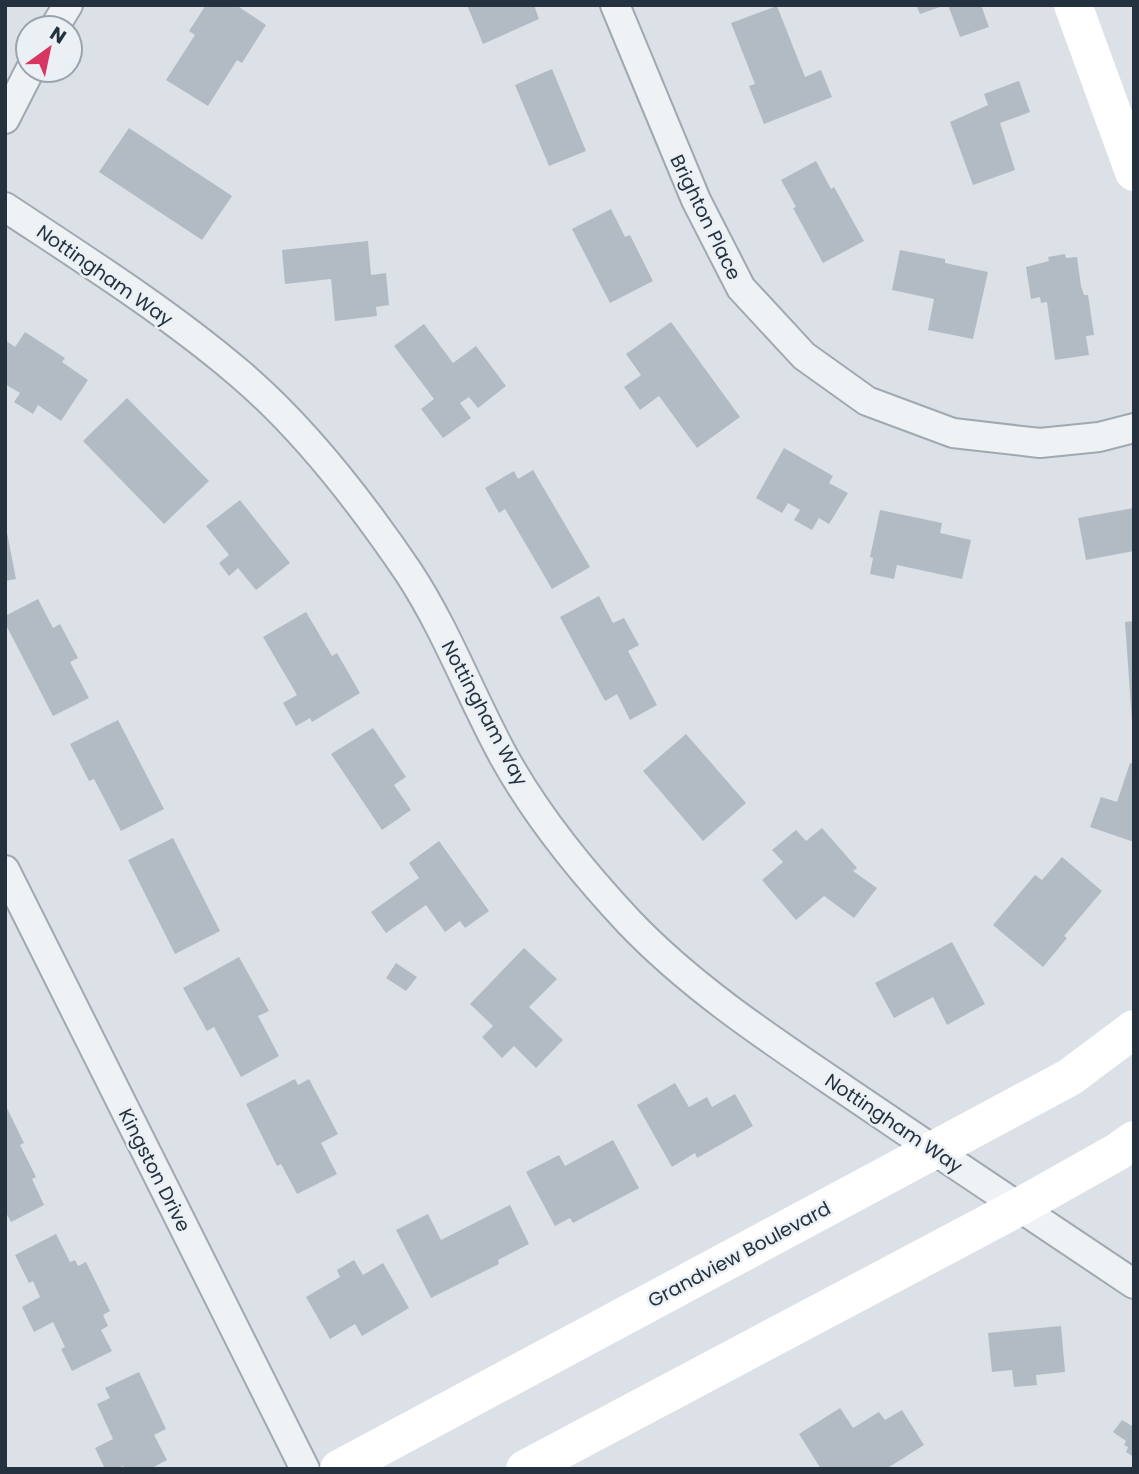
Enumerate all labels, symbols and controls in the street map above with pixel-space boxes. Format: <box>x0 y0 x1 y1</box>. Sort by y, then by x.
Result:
north arrow <box>14 14 84 84</box>
text: N <box>45 20 71 50</box>
street label: Brighton Place <box>663 150 748 285</box>
street label: Nottingham Way <box>31 218 179 333</box>
street label: Nottingham Way <box>435 636 534 791</box>
street label: Nottingham Way <box>820 1067 968 1180</box>
street label: Kingston Drive <box>112 1104 197 1236</box>
street label: Grandview Boulevard <box>643 1195 835 1314</box>

